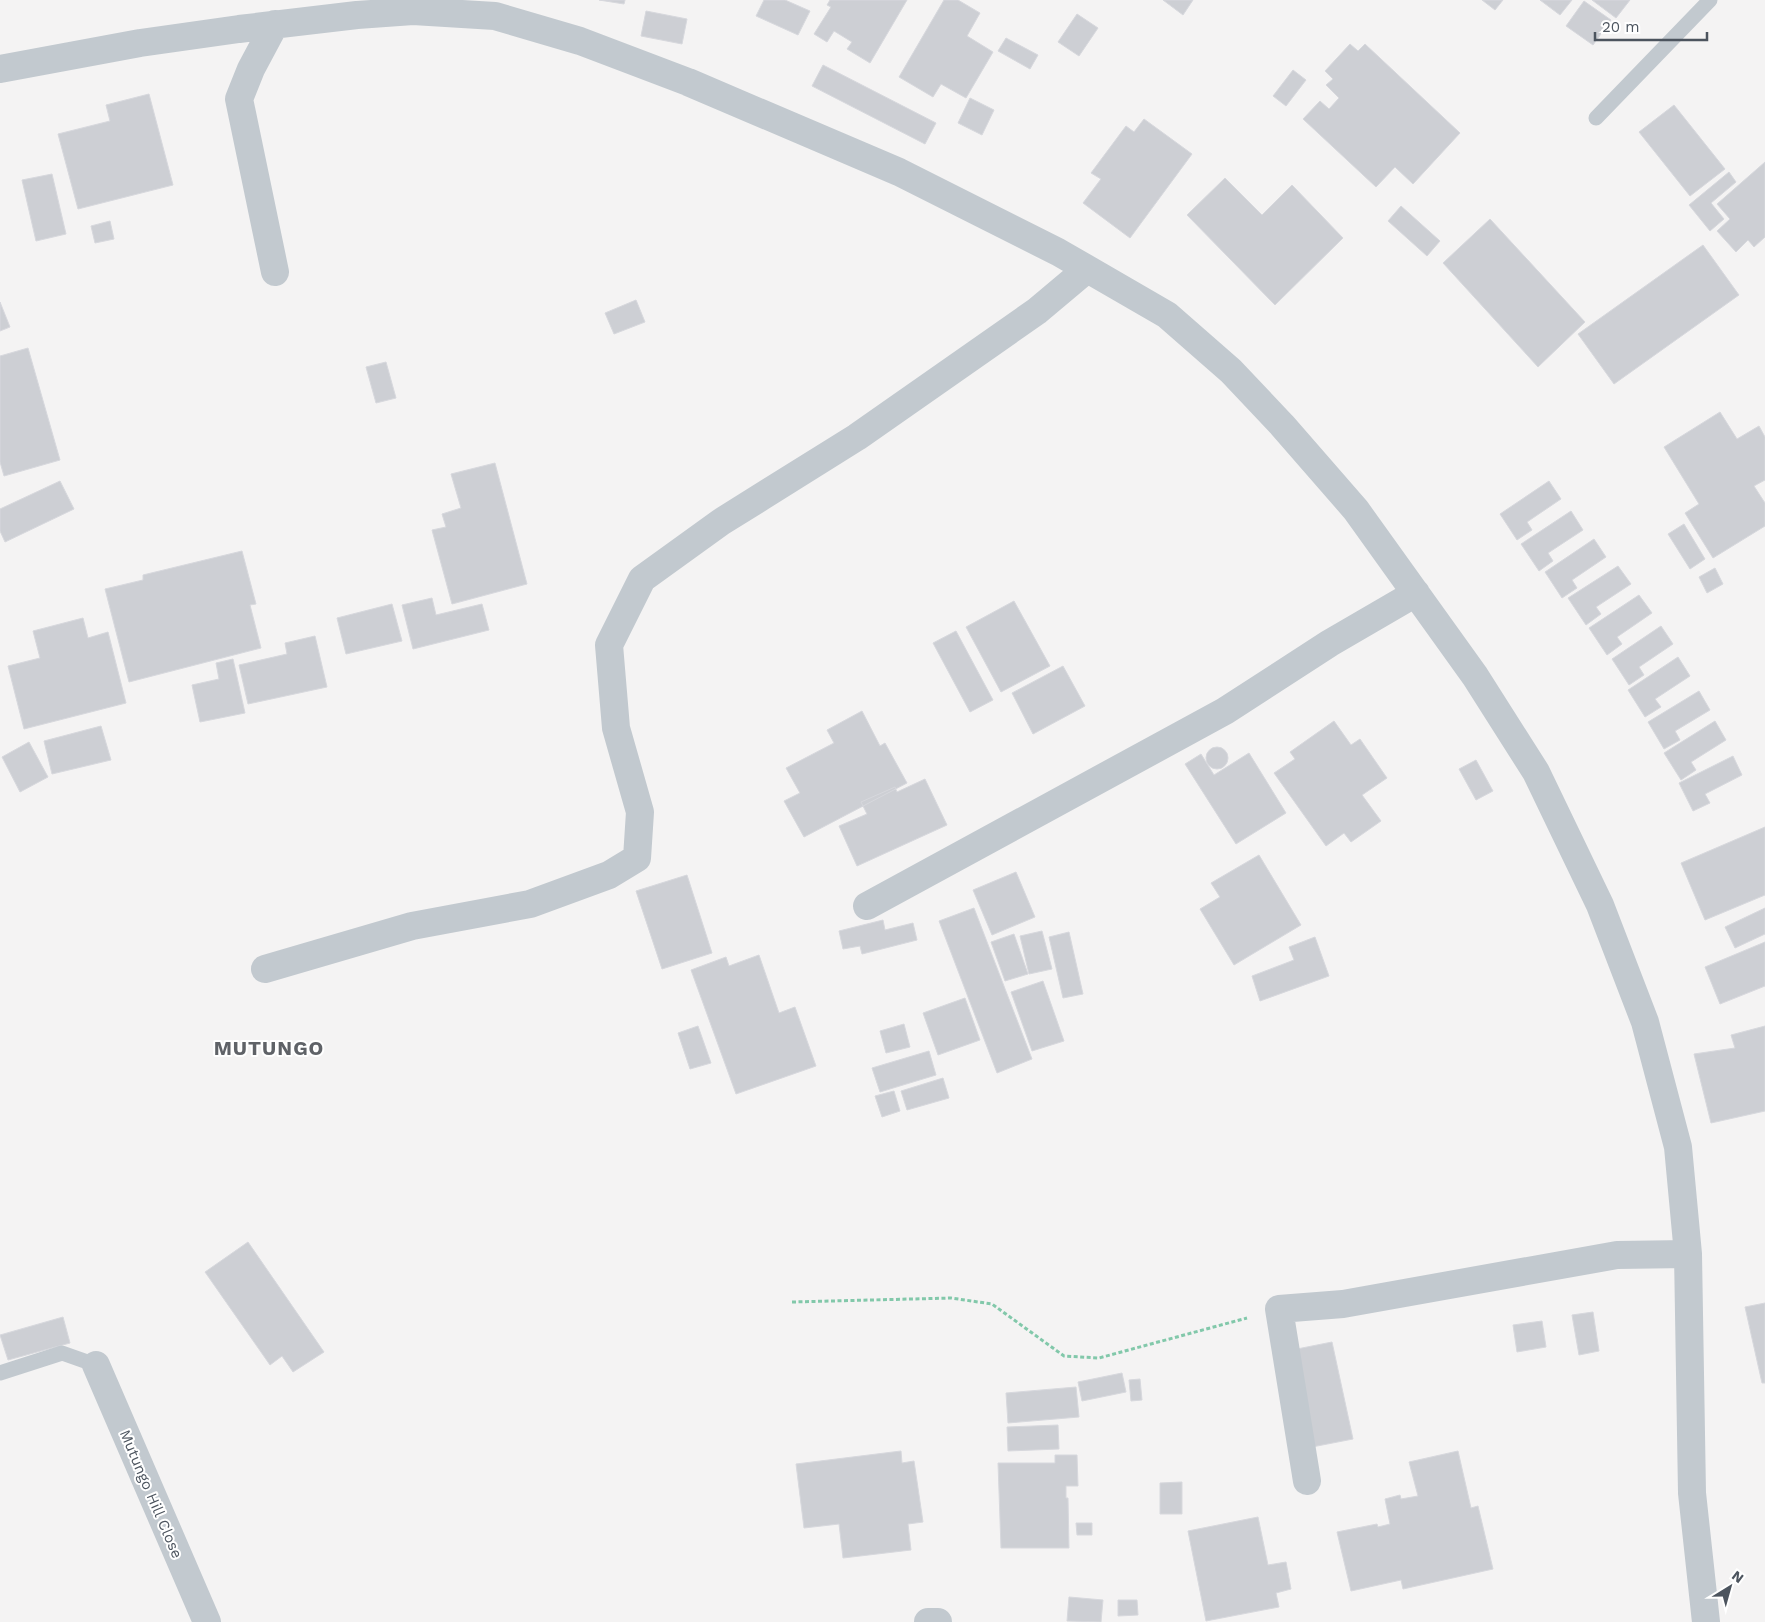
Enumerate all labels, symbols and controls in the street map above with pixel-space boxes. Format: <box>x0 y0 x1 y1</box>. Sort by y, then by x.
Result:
scale bar <box>1595 10 1708 42</box>
text: 20 m <box>1602 18 1640 36</box>
district label: MUTUNGO <box>214 1036 324 1060</box>
street label: Mutungo Hill Close <box>116 1427 186 1561</box>
north arrow <box>1705 1562 1755 1612</box>
text: N <box>1729 1567 1747 1586</box>

